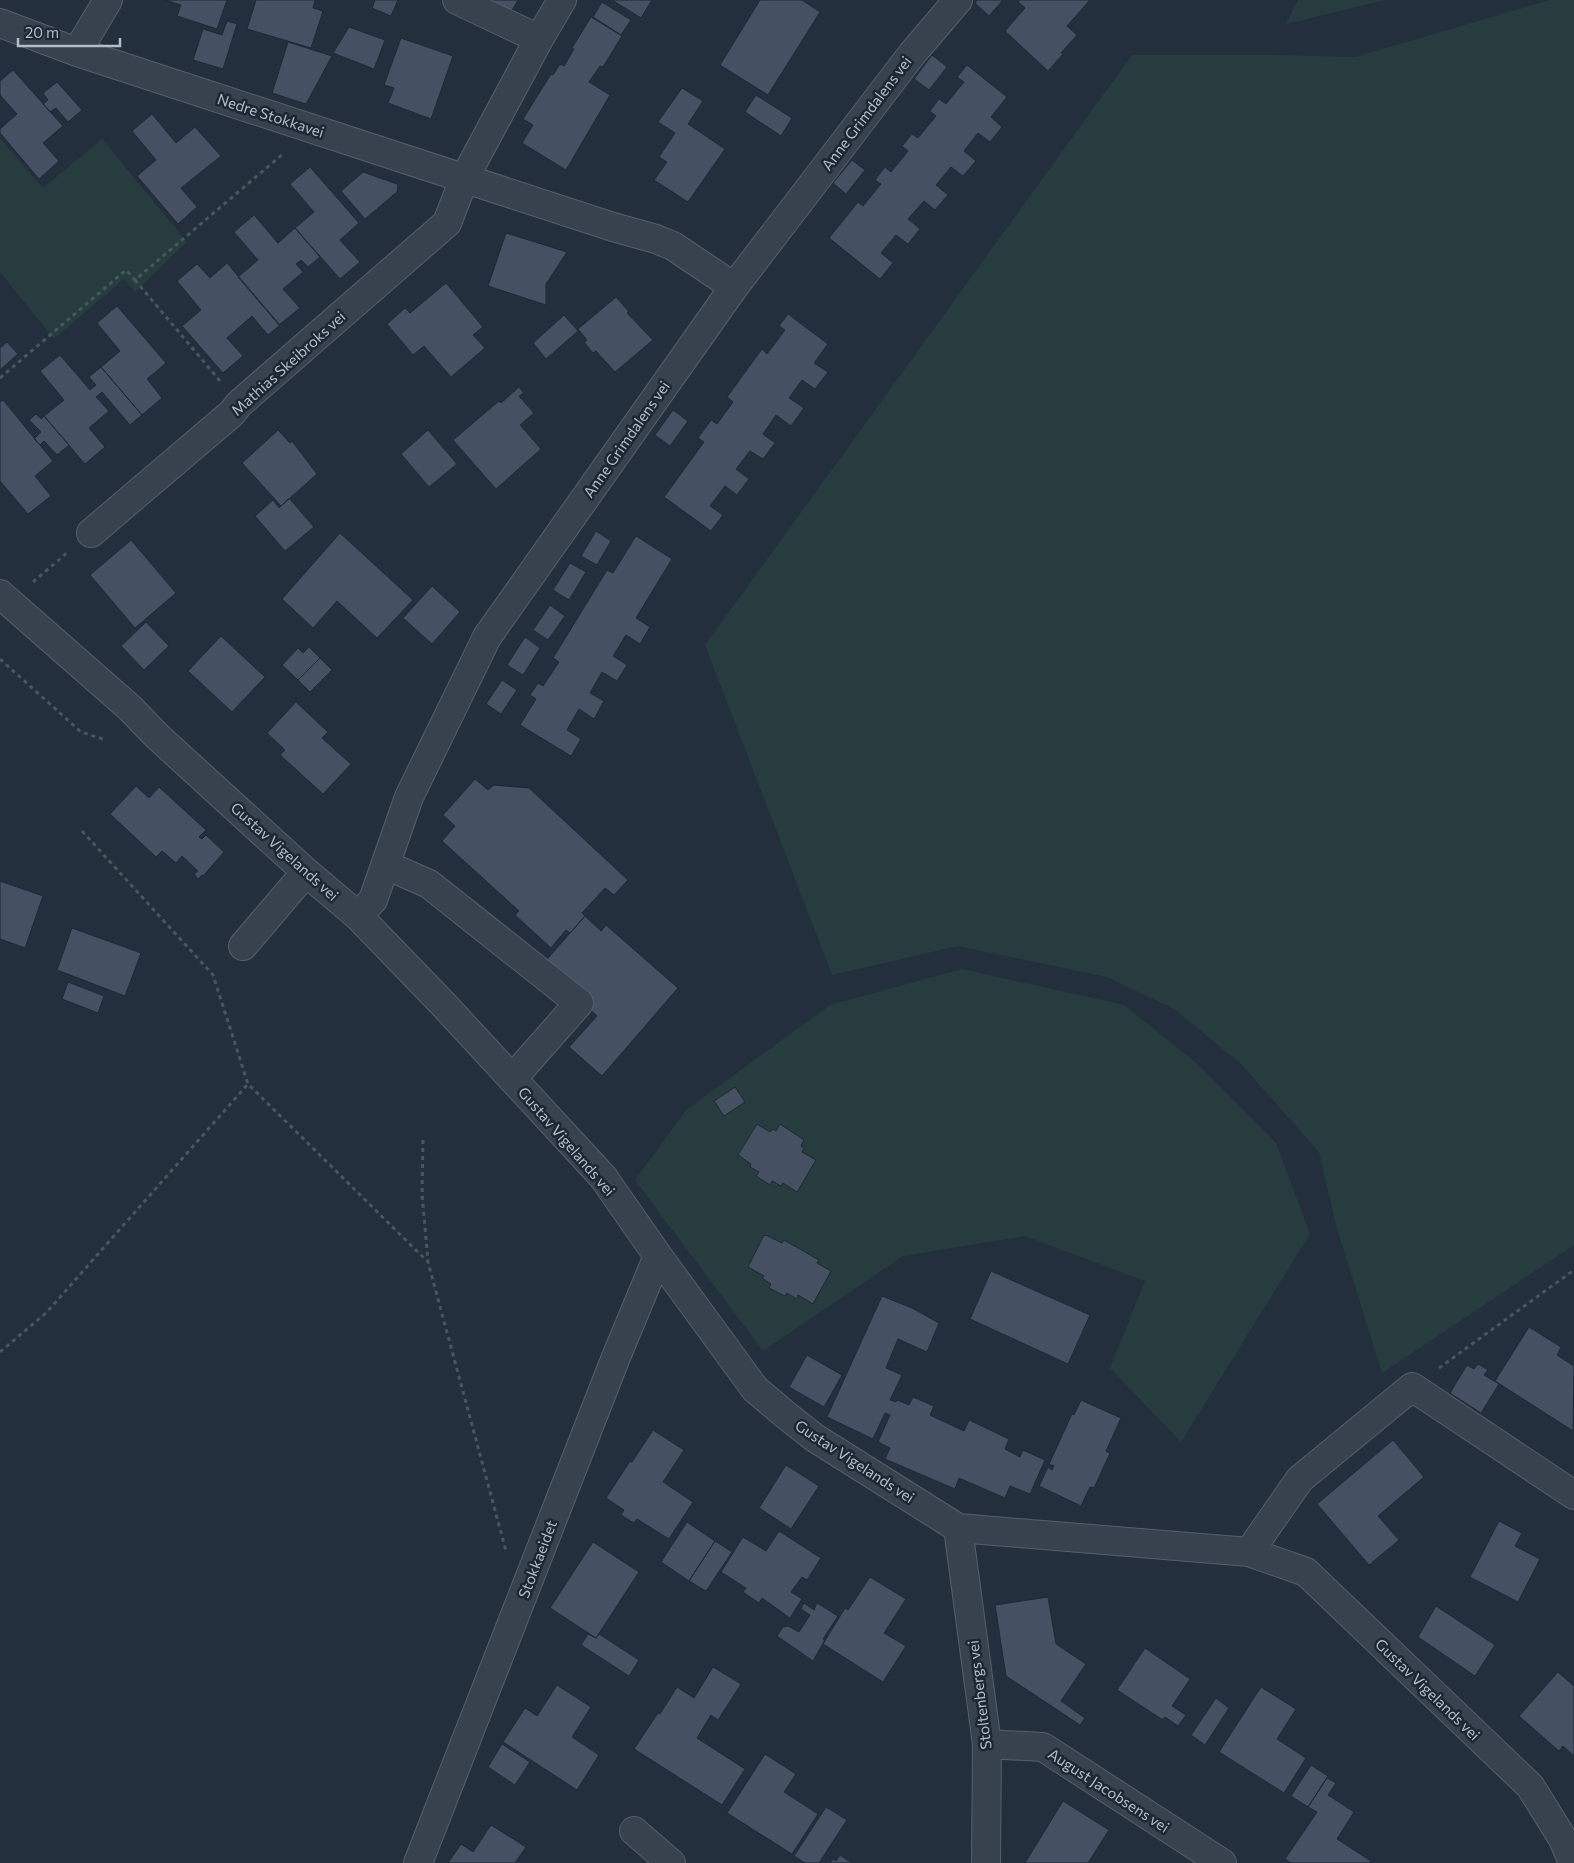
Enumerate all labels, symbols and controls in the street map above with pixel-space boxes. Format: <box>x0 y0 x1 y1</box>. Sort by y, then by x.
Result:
scale bar <box>18 15 120 47</box>
text: 20 m <box>25 23 59 41</box>
street label: Anne Grimdalens vei <box>817 52 915 174</box>
street label: Nedre Stokkavei <box>215 89 327 141</box>
street label: Mathias Skeibroks vei <box>227 307 349 419</box>
street label: Anne Grimdalens vei <box>579 377 673 501</box>
street label: Gustav Vigelands vei <box>228 798 342 904</box>
street label: Gustav Vigelands vei <box>515 1083 619 1199</box>
street label: Gustav Vigelands vei <box>792 1416 918 1506</box>
street label: Stokkaeidet <box>514 1517 560 1601</box>
street label: Gustav Vigelands vei <box>1372 1634 1484 1744</box>
street label: Stoltenbergs vei <box>963 1639 995 1751</box>
street label: August Jacobsens vei <box>1045 1744 1173 1836</box>

